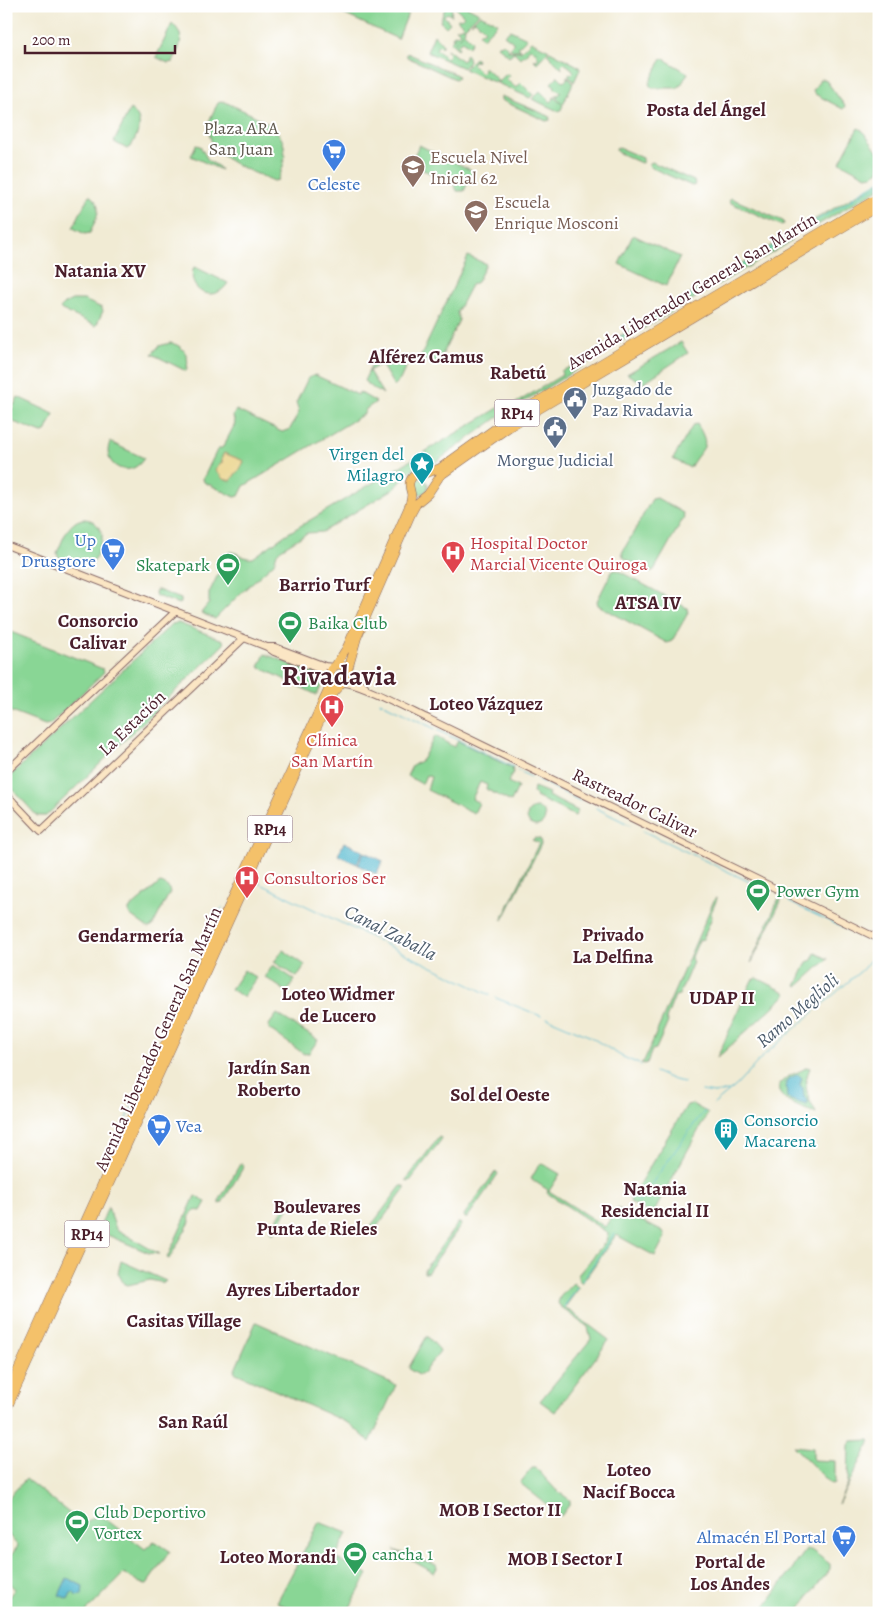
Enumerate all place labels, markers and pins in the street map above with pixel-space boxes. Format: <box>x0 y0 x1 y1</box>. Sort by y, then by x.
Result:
supermarket icon: Celeste <box>321 138 347 172</box>
place label: Escuela Nivel Inicial 62 <box>430 145 528 190</box>
school or university icon: Escuela Nivel Inicial 62 <box>400 154 426 188</box>
place label: Celeste <box>308 172 360 196</box>
place label: Escuela Enrique Mosconi <box>494 190 619 235</box>
school or university icon: Escuela Enrique Mosconi <box>463 199 489 233</box>
place label: Juzgado de Paz Rivadavia <box>592 377 694 422</box>
public building icon: Juzgado de Paz Rivadavia <box>562 386 588 420</box>
public building icon: Morgue Judicial <box>542 415 568 449</box>
place label: Virgen del Milagro <box>328 442 405 487</box>
place label: Morgue Judicial <box>497 448 614 472</box>
place icon: Virgen del Milagro <box>409 451 435 485</box>
place label: Up Drusgtore <box>21 528 96 573</box>
place label: Hospital Doctor Marcial Vicente Quiroga <box>470 531 648 576</box>
supermarket icon: Up Drusgtore <box>100 537 126 571</box>
hospital icon: Hospital Doctor Marcial Vicente Quiroga <box>440 540 466 574</box>
sports icon: Skatepark <box>215 552 241 586</box>
place label: Skatepark <box>136 553 210 577</box>
sports icon: Baika Club <box>277 610 303 644</box>
place label: Baika Club <box>308 611 387 635</box>
hospital icon: Clínica San Martín <box>319 694 345 728</box>
place label: Clínica San Martín <box>291 728 373 773</box>
hospital icon: Consultorios Ser <box>234 865 260 899</box>
place label: Consultorios Ser <box>264 866 386 890</box>
sports icon: Power Gym <box>745 878 771 912</box>
place label: Power Gym <box>776 879 859 903</box>
place label: Consorcio Macarena <box>744 1108 818 1153</box>
supermarket icon: Vea <box>146 1113 172 1147</box>
place label: Vea <box>175 1114 203 1138</box>
building icon: Consorcio Macarena <box>713 1117 739 1151</box>
place label: Club Deportivo Vortex <box>93 1500 206 1545</box>
sports icon: Club Deportivo Vortex <box>64 1509 90 1543</box>
supermarket icon: Almacén El Portal <box>831 1524 857 1558</box>
place label: Almacén El Portal <box>696 1525 827 1549</box>
sports icon: cancha 1 <box>342 1541 368 1575</box>
place label: cancha 1 <box>372 1542 433 1566</box>

